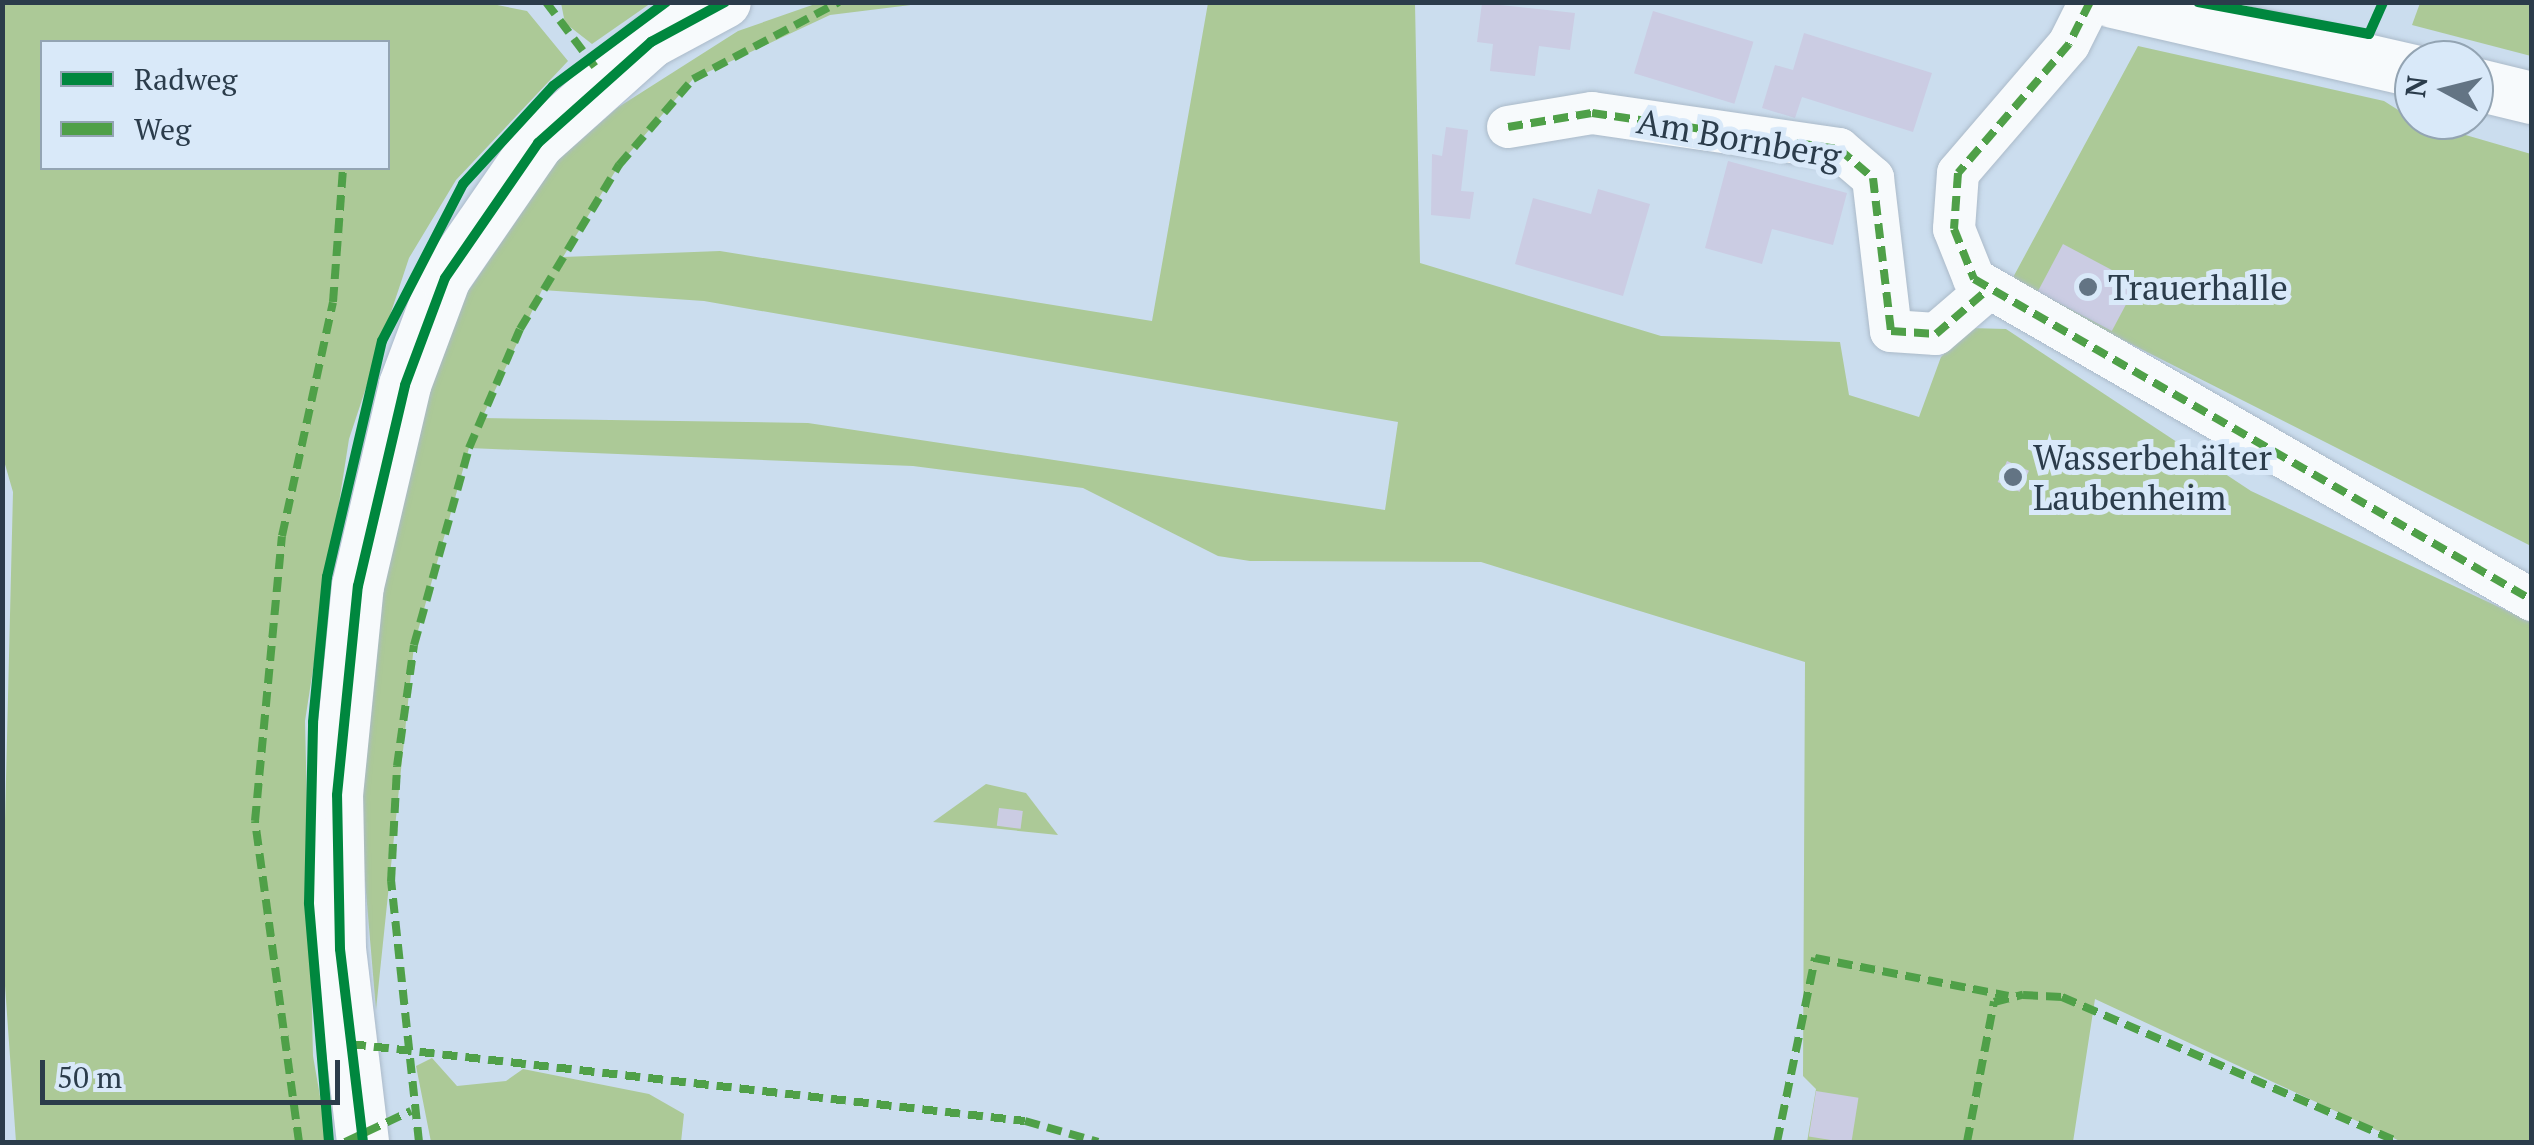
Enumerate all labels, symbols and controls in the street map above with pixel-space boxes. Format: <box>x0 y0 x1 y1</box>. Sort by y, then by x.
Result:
legend <box>40 40 390 170</box>
north arrow <box>2394 40 2494 140</box>
text: Radweg <box>134 59 237 99</box>
text: N <box>2396 74 2435 99</box>
street label: Am Bornberg <box>1634 99 1844 177</box>
text: Weg <box>134 109 191 149</box>
place label: Trauerhalle <box>2108 266 2288 308</box>
marker: Trauerhalle <box>2077 276 2099 298</box>
place label: Wasserbehälter Laubenheim <box>2033 436 2272 518</box>
marker: Wasserbehälter Laubenheim <box>2002 466 2024 488</box>
scale bar <box>45 1040 345 1102</box>
text: 50 m <box>57 1057 122 1097</box>

